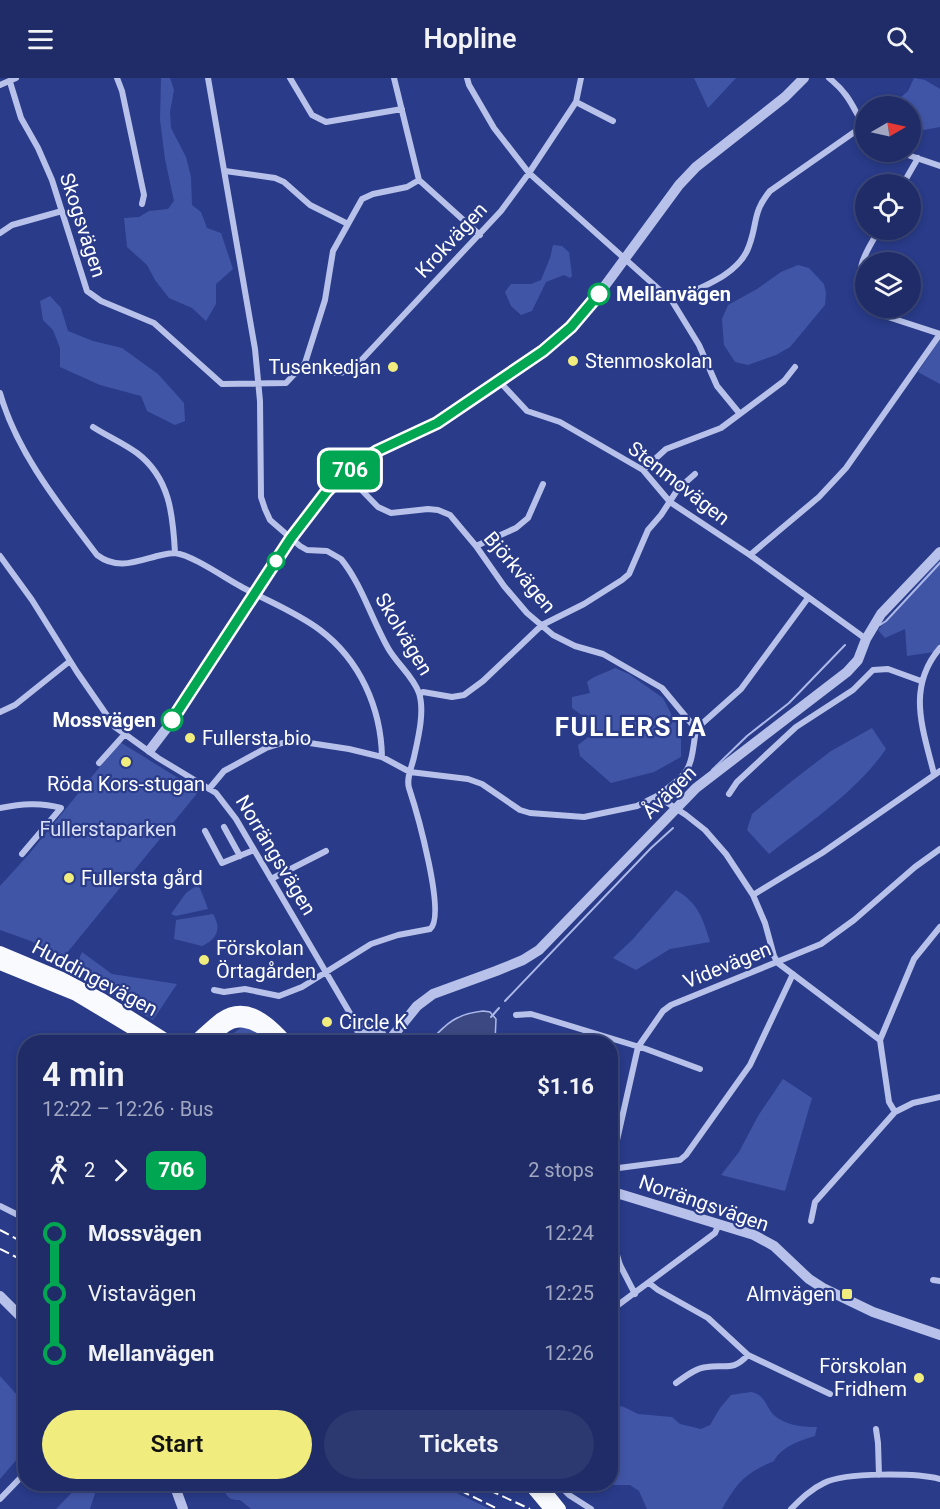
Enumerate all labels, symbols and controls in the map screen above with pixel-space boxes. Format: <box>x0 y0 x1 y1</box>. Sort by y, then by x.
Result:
icon: menu <box>24 23 57 56</box>
text: Hopline <box>423 23 517 55</box>
icon: search <box>883 23 916 56</box>
north arrow <box>855 96 921 162</box>
map controls <box>855 96 921 318</box>
street label: Skogsvägen <box>55 170 111 280</box>
button: locate <box>855 174 921 240</box>
street label: Krokvägen <box>410 197 492 283</box>
button: layers <box>855 252 921 318</box>
place label: Mellanvägen <box>616 282 731 306</box>
marker: Mellanvägen <box>588 283 610 305</box>
place label: Stenmoskolan <box>585 349 713 373</box>
marker: Stenmoskolan <box>566 354 580 368</box>
place label: Tusenkedjan <box>268 355 381 379</box>
marker: Tusenkedjan <box>386 360 400 374</box>
street label: Stenmovägen <box>623 436 735 530</box>
line badge: 706 <box>316 450 385 490</box>
text: 706 <box>332 458 368 482</box>
street label: Björkvägen <box>479 526 561 618</box>
unlabelled marker <box>267 552 285 570</box>
street label: Skolvägen <box>370 589 438 679</box>
place label: Mossvägen <box>53 708 156 732</box>
marker: Mossvägen <box>161 709 183 731</box>
district label: FULLERSTA <box>555 712 707 742</box>
place label: Fullersta bio <box>202 726 311 750</box>
marker: Fullersta bio <box>183 731 197 745</box>
marker: Röda Kors-stugan <box>119 755 133 769</box>
street label: Åvägen <box>637 760 701 824</box>
place label: Röda Kors-stugan <box>47 772 205 796</box>
street label: Norrängsvägen <box>231 791 321 919</box>
park label: Fullerstaparken <box>39 817 177 841</box>
place label: Fullersta gård <box>81 866 203 890</box>
marker: Fullersta gård <box>62 871 76 885</box>
street label: Huddingevägen <box>28 935 162 1021</box>
place label: Förskolan Örtagården <box>216 936 316 983</box>
street label: Videvägen <box>680 937 774 993</box>
marker: Förskolan Örtagården <box>197 953 211 967</box>
place label: Circle K <box>339 1010 407 1034</box>
marker: Circle K <box>320 1015 334 1029</box>
text: 4 min <box>42 1055 125 1094</box>
text: $1.16 <box>537 1074 594 1099</box>
text: 12:22 – 12:26 · Bus <box>42 1097 214 1121</box>
icon: walk <box>42 1154 75 1187</box>
icon: forward <box>104 1154 137 1187</box>
text: 2 <box>84 1158 95 1182</box>
text: 706 <box>158 1158 194 1182</box>
text: 2 stops <box>528 1158 594 1182</box>
street label: Norrängsvägen <box>636 1170 772 1236</box>
text: Mossvägen <box>88 1221 202 1246</box>
text: 12:24 <box>544 1221 594 1245</box>
text: Vistavägen <box>88 1281 196 1306</box>
text: 12:25 <box>544 1281 594 1305</box>
place label: Almvägen <box>746 1282 835 1306</box>
marker: Almvägen <box>840 1287 854 1301</box>
text: Mellanvägen <box>88 1341 214 1366</box>
text: 12:26 <box>544 1341 594 1365</box>
place label: Förskolan Fridhem <box>819 1354 907 1401</box>
marker: Förskolan Fridhem <box>912 1371 926 1385</box>
button: Start <box>42 1410 312 1479</box>
button: Tickets <box>324 1410 594 1479</box>

